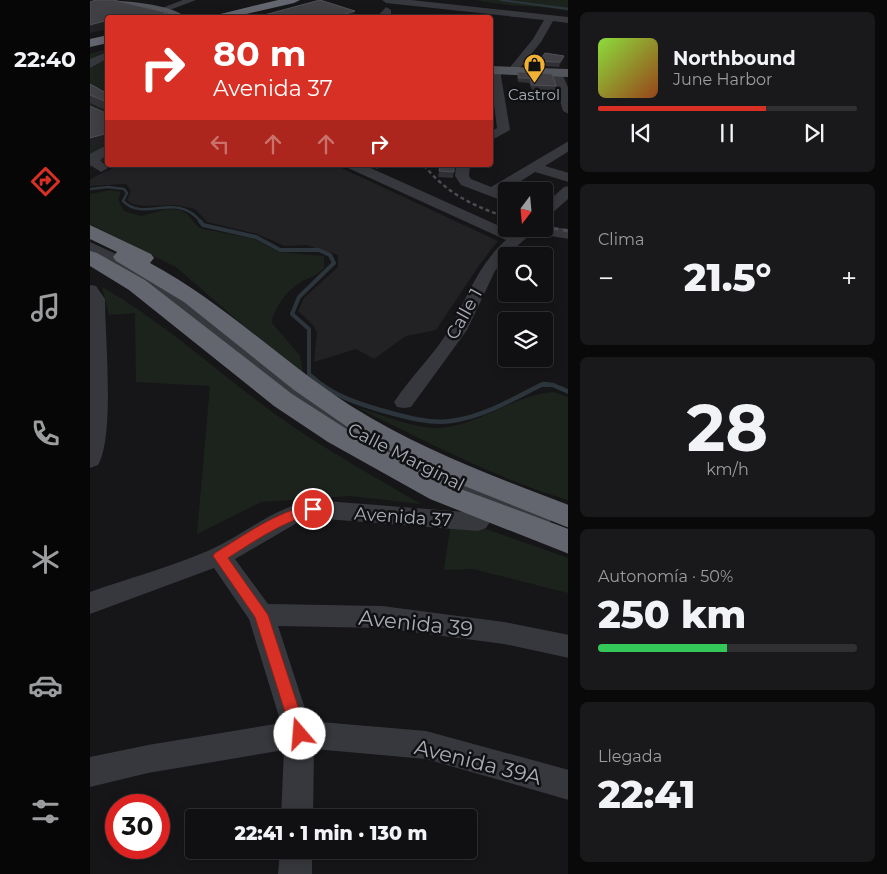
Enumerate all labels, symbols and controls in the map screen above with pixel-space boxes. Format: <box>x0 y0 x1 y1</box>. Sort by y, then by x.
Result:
text: 80 m <box>213 32 307 75</box>
icon: right <box>130 35 195 100</box>
text: 22:40 <box>14 46 76 73</box>
text: Northbound <box>673 47 796 70</box>
shop icon: Castrol <box>522 53 546 84</box>
text: June Harbor <box>673 70 772 89</box>
text: Avenida 37 <box>213 75 333 102</box>
place label: Castrol <box>508 85 560 104</box>
icon: previous <box>627 119 655 147</box>
icon: pause <box>713 119 741 147</box>
icon: next <box>800 119 828 147</box>
icon: left <box>206 130 234 158</box>
icon: ahead <box>259 130 287 158</box>
icon: ahead <box>312 130 340 158</box>
icon: right <box>365 130 393 158</box>
icon: directions <box>28 164 63 199</box>
north arrow <box>498 182 552 238</box>
map controls <box>498 182 553 367</box>
text: Clima <box>598 230 644 249</box>
button: search <box>498 247 553 302</box>
text: 21.5° <box>684 254 771 301</box>
text: − <box>598 261 614 295</box>
text: + <box>841 261 857 295</box>
street label: Calle 1 <box>441 285 487 343</box>
icon: music <box>28 290 63 325</box>
button: layers <box>498 312 553 367</box>
text: 28 <box>687 388 768 467</box>
icon: phone <box>28 416 63 451</box>
street label: Calle Marginal <box>344 418 468 496</box>
text: km/h <box>706 460 749 479</box>
pin <box>292 488 334 530</box>
icon: arrive <box>299 495 327 523</box>
street label: Avenida 37 <box>353 503 453 531</box>
icon: climate <box>28 542 63 577</box>
text: Autonomía · 50% <box>598 567 733 586</box>
text: 250 km <box>598 591 746 638</box>
street label: Avenida 39 <box>358 605 474 641</box>
icon: car <box>28 668 63 703</box>
position arrow <box>273 707 325 759</box>
street label: Avenida 39A <box>412 734 545 790</box>
text: Llegada <box>598 747 662 766</box>
text: 22:41 <box>598 771 695 818</box>
icon: filters <box>28 794 63 829</box>
speed limit sign: 30 <box>105 794 170 859</box>
text: 22:41 · 1 min · 130 m <box>235 822 427 845</box>

